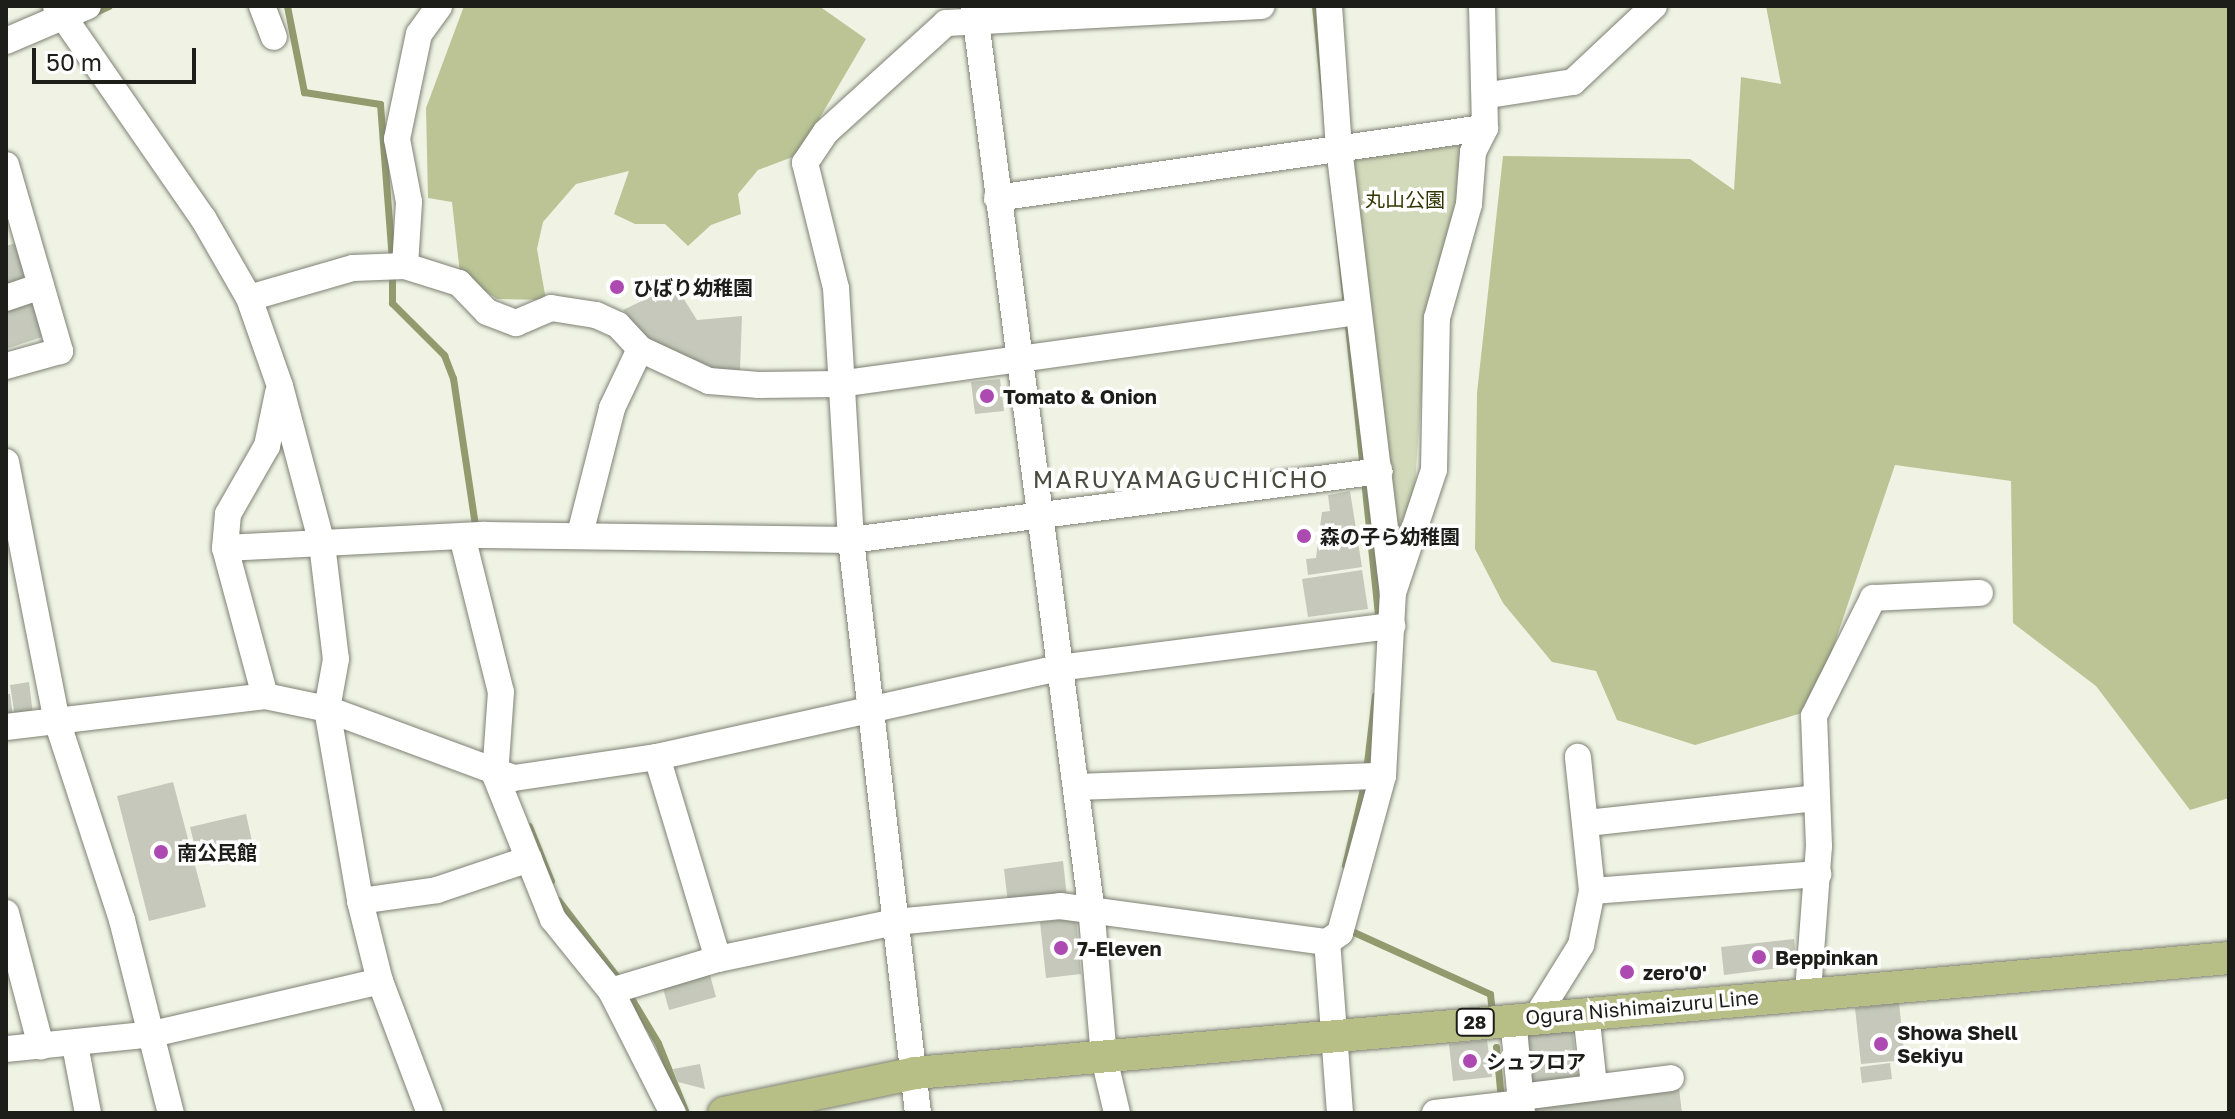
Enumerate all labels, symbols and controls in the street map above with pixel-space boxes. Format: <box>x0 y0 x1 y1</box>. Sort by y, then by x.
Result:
scale bar <box>36 32 200 82</box>
text: 50 m <box>46 47 102 76</box>
park label: 丸山公園 <box>1365 187 1445 211</box>
place label: ひばり幼稚園 <box>633 275 753 299</box>
marker: ひばり幼稚園 <box>608 278 626 296</box>
place label: Tomato & Onion <box>1003 384 1157 408</box>
marker: Tomato & Onion <box>978 387 996 405</box>
district label: MARUYAMAGUCHICHO <box>1033 465 1329 493</box>
place label: 森の子ら幼稚園 <box>1320 524 1460 548</box>
marker: 森の子ら幼稚園 <box>1295 527 1313 545</box>
place label: 南公民館 <box>177 840 257 864</box>
marker: 南公民館 <box>152 843 170 861</box>
place label: 7-Eleven <box>1077 936 1161 960</box>
marker: 7-Eleven <box>1052 939 1070 957</box>
place label: Beppinkan <box>1775 945 1878 969</box>
marker: Beppinkan <box>1750 948 1768 966</box>
place label: zero'0' <box>1643 960 1707 984</box>
marker: zero'0' <box>1618 963 1636 981</box>
street label: Ogura Nishimaizuru Line <box>1524 985 1760 1029</box>
road number: 28 <box>1455 1008 1495 1036</box>
place label: Showa Shell Sekiyu <box>1897 1020 2018 1067</box>
marker: Showa Shell Sekiyu <box>1872 1035 1890 1053</box>
place label: シュフロア <box>1486 1049 1586 1073</box>
marker: シュフロア <box>1461 1052 1479 1070</box>

